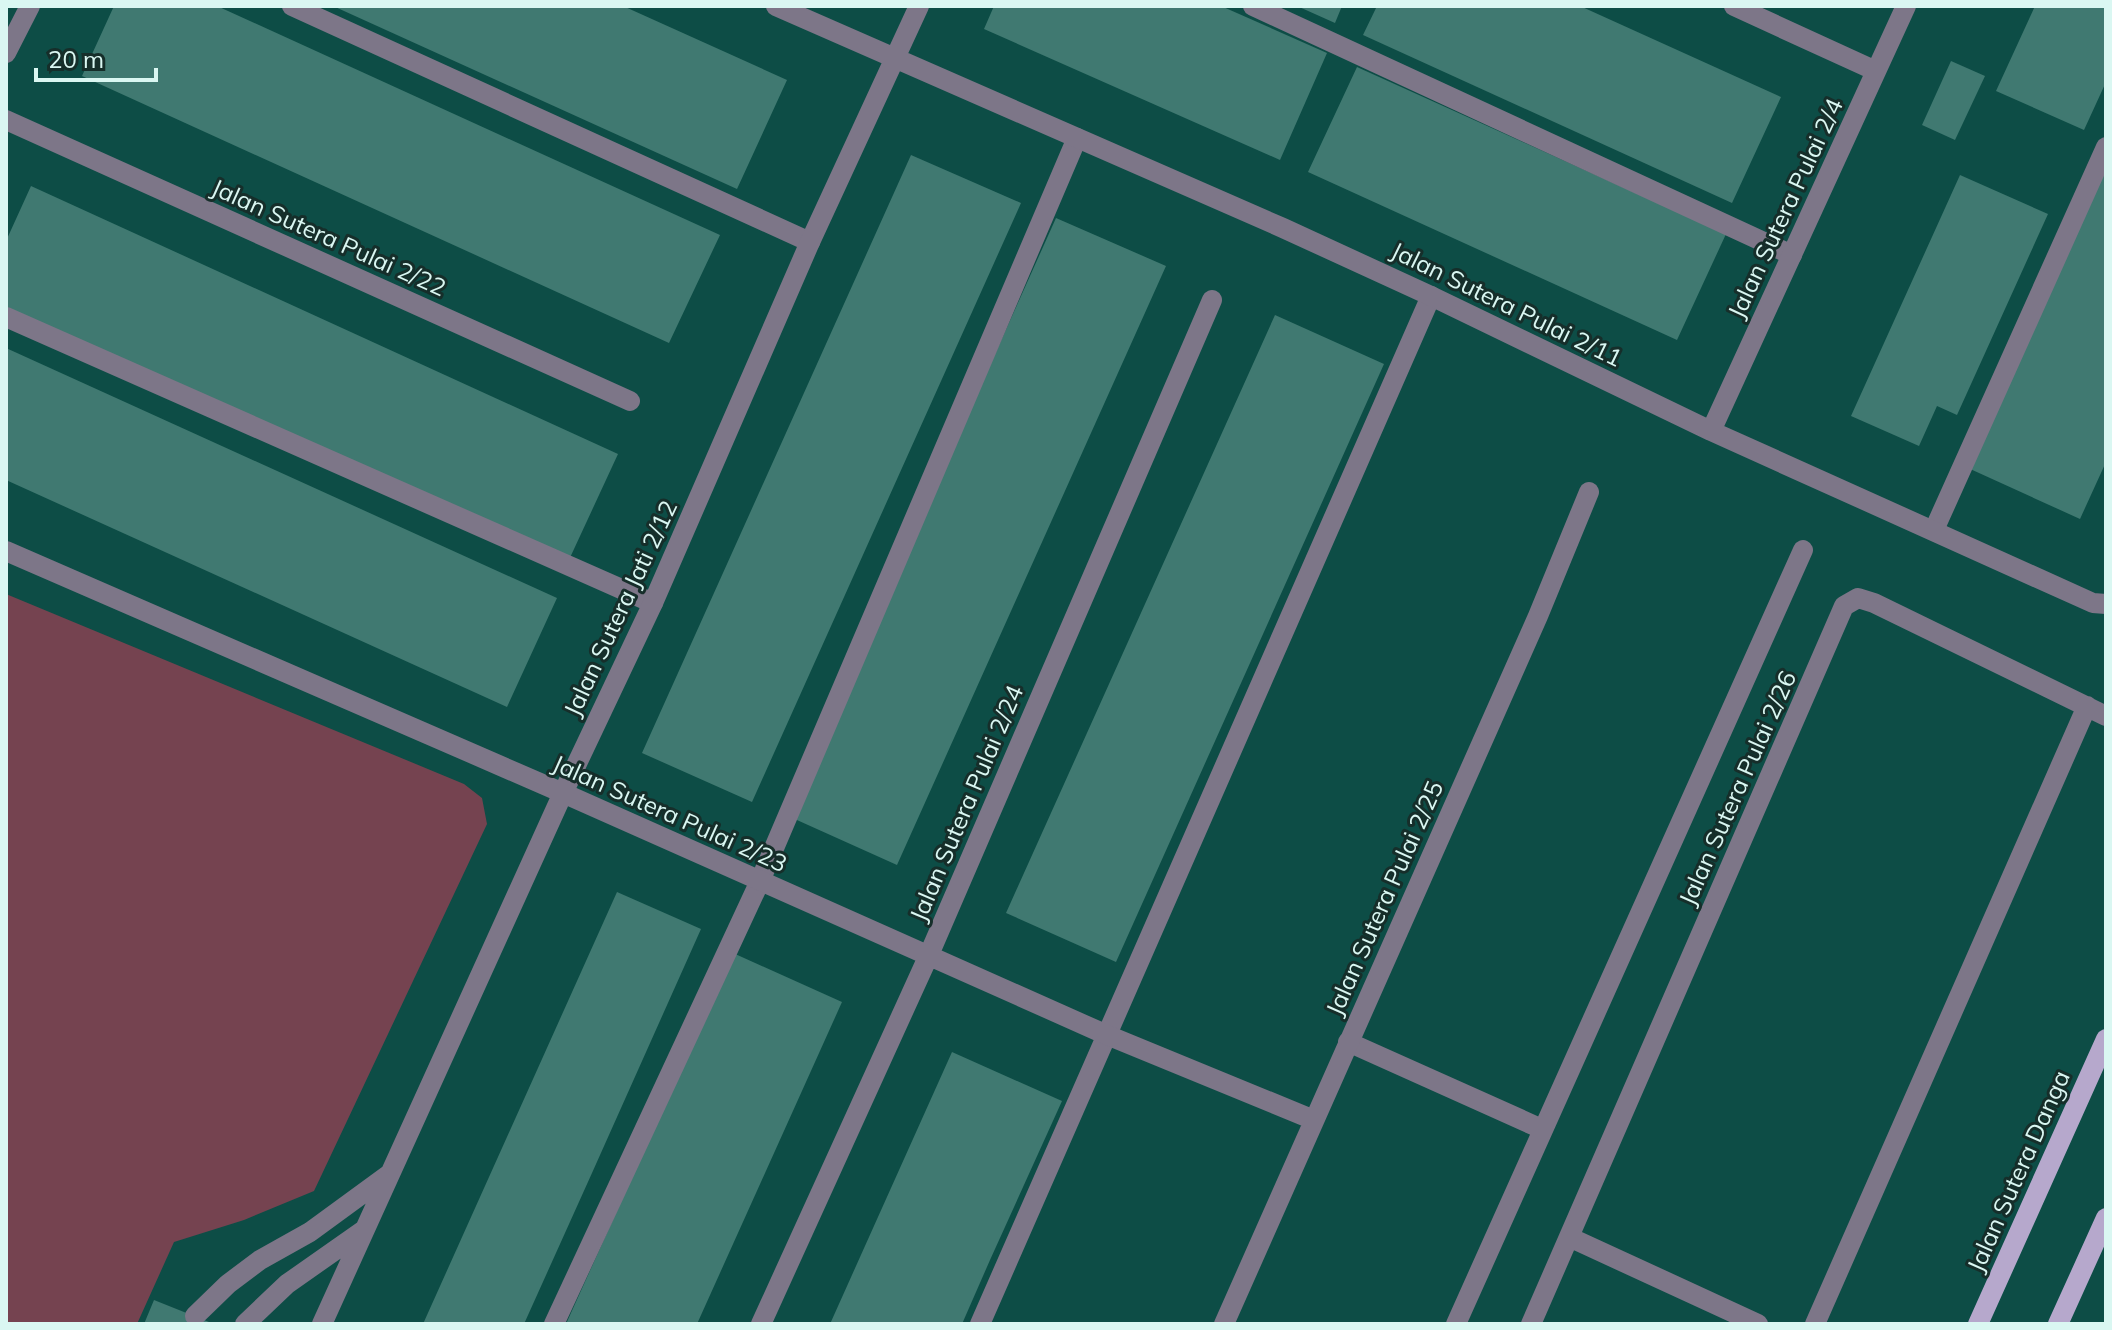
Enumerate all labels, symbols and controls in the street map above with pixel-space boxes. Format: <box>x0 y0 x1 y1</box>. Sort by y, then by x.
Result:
scale bar <box>36 32 156 82</box>
text: 20 m <box>48 44 104 74</box>
street label: Jalan Sutera Pulai 2/4 <box>1721 93 1849 323</box>
street label: Jalan Sutera Pulai 2/22 <box>207 172 451 302</box>
street label: Jalan Sutera Pulai 2/11 <box>1386 235 1628 373</box>
street label: Jalan Sutera Jati 2/12 <box>557 495 683 721</box>
street label: Jalan Sutera Pulai 2/26 <box>1672 666 1802 910</box>
street label: Jalan Sutera Pulai 2/24 <box>903 680 1029 926</box>
street label: Jalan Sutera Pulai 2/23 <box>548 748 792 878</box>
street label: Jalan Sutera Pulai 2/25 <box>1319 776 1449 1020</box>
street label: Jalan Sutera Danga <box>1960 1066 2076 1276</box>

